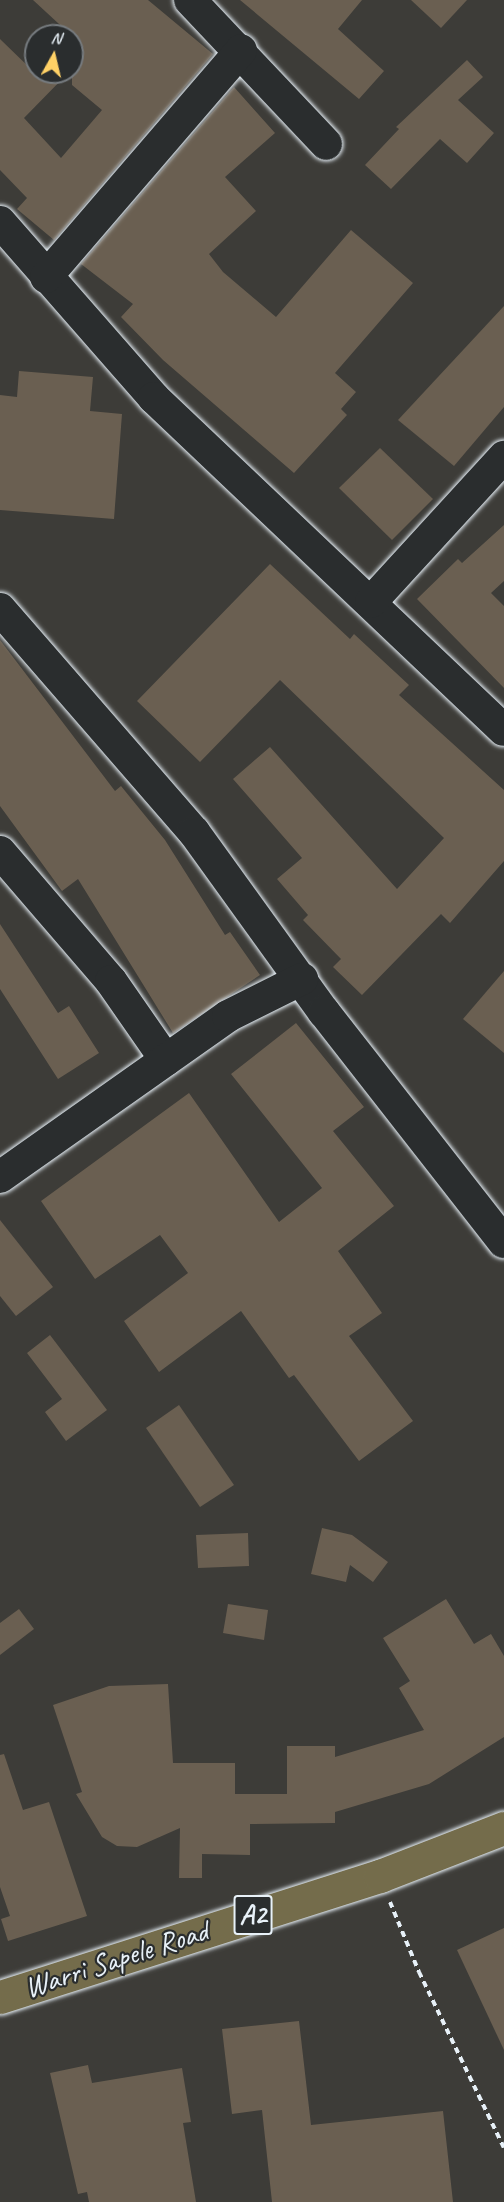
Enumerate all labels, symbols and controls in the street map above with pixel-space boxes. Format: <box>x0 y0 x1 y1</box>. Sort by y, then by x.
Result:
north arrow <box>24 24 84 84</box>
text: N <box>50 28 63 49</box>
road number: A2 <box>234 1890 272 1940</box>
street label: Warri Sapele Road <box>20 1913 212 2005</box>

